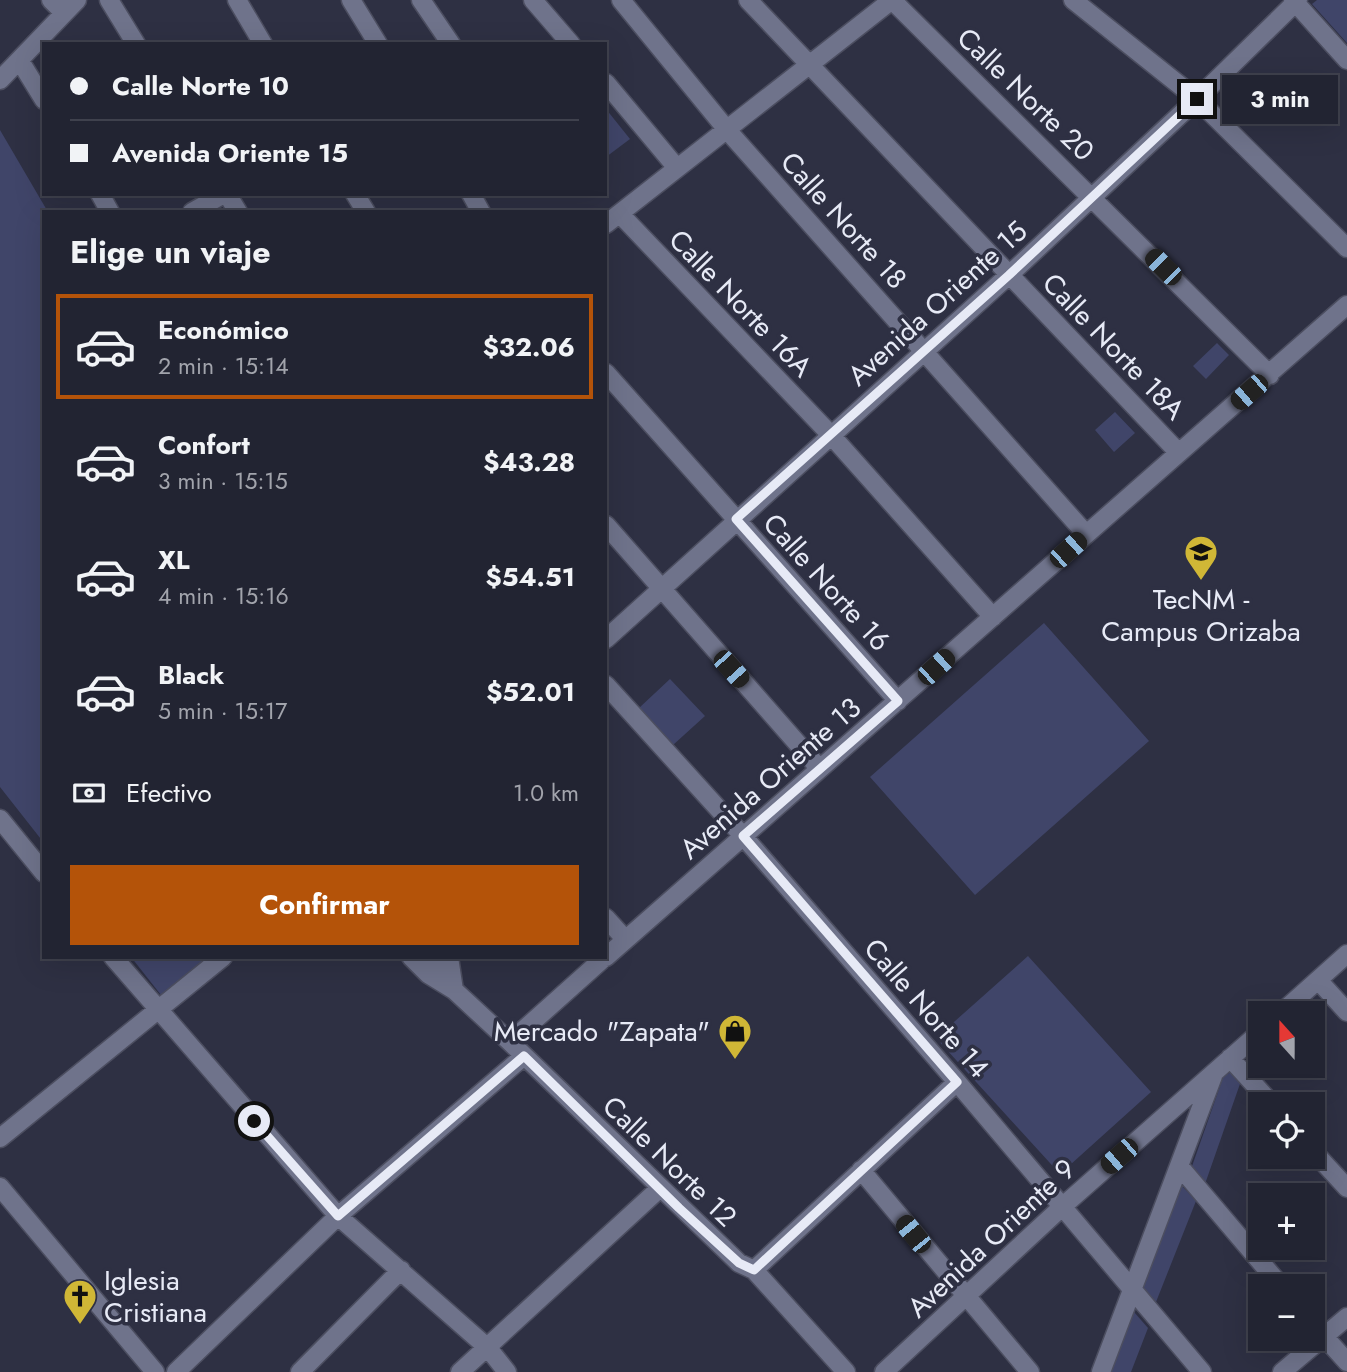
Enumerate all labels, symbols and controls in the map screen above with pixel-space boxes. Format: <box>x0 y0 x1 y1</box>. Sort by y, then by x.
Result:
street label: Calle Norte 20 <box>948 18 1104 171</box>
text: Calle Norte 10 <box>112 67 289 105</box>
callout: 3 min <box>1222 74 1337 124</box>
text: 3 min <box>1250 82 1310 116</box>
route end <box>1181 83 1213 115</box>
text: Avenida Oriente 15 <box>112 134 348 172</box>
street label: Calle Norte 18 <box>771 143 917 298</box>
street label: Avenida Oriente 15 <box>838 211 1036 395</box>
street label: Calle Norte 16A <box>659 220 822 387</box>
text: Elige un viaje <box>70 229 271 275</box>
car <box>1141 245 1186 289</box>
street label: Calle Norte 18A <box>1033 264 1195 429</box>
text: Económico <box>158 311 289 349</box>
icon: car <box>74 315 137 378</box>
text: $32.06 <box>483 328 575 366</box>
text: 2 min · 15:14 <box>158 349 289 383</box>
car <box>1227 370 1272 414</box>
text: Confort <box>158 426 250 464</box>
icon: car <box>74 430 137 493</box>
text: $43.28 <box>483 443 575 481</box>
text: 3 min · 15:15 <box>158 464 288 498</box>
street label: Calle Norte 16 <box>753 504 900 660</box>
car <box>1046 528 1091 572</box>
school or university icon: TecNM - Campus Orizaba <box>1182 533 1220 582</box>
text: XL <box>158 541 190 579</box>
icon: car <box>74 545 137 608</box>
text: $54.51 <box>486 558 575 596</box>
text: 4 min · 15:16 <box>158 579 289 613</box>
place label: TecNM - Campus Orizaba <box>1101 579 1301 652</box>
car <box>914 645 959 689</box>
car <box>710 646 753 692</box>
text: Black <box>158 656 224 694</box>
icon: car <box>74 660 137 723</box>
text: $52.01 <box>486 673 575 711</box>
street label: Avenida Oriente 13 <box>671 688 870 869</box>
text: 5 min · 15:17 <box>158 694 287 728</box>
icon: cash <box>70 774 108 812</box>
text: Efectivo <box>126 774 212 812</box>
text: 1.0 km <box>513 776 579 810</box>
button: Confirmar <box>70 865 579 945</box>
street label: Calle Norte 14 <box>854 929 999 1087</box>
north arrow <box>1248 1001 1325 1078</box>
map controls <box>1248 1001 1325 1351</box>
place label: Mercado "Zapata" <box>494 1011 710 1052</box>
shop icon: Mercado "Zapata" <box>716 1012 754 1061</box>
street label: Calle Norte 12 <box>593 1087 746 1236</box>
button: locate <box>1248 1092 1325 1169</box>
route start <box>238 1105 270 1137</box>
car <box>1097 1134 1142 1178</box>
street label: Avenida Oriente 9 <box>898 1149 1085 1327</box>
button: + <box>1248 1183 1325 1260</box>
car <box>892 1211 935 1257</box>
place label: Iglesia Cristiana <box>104 1260 207 1333</box>
button: − <box>1248 1274 1325 1351</box>
church icon: Iglesia Cristiana <box>61 1277 99 1326</box>

